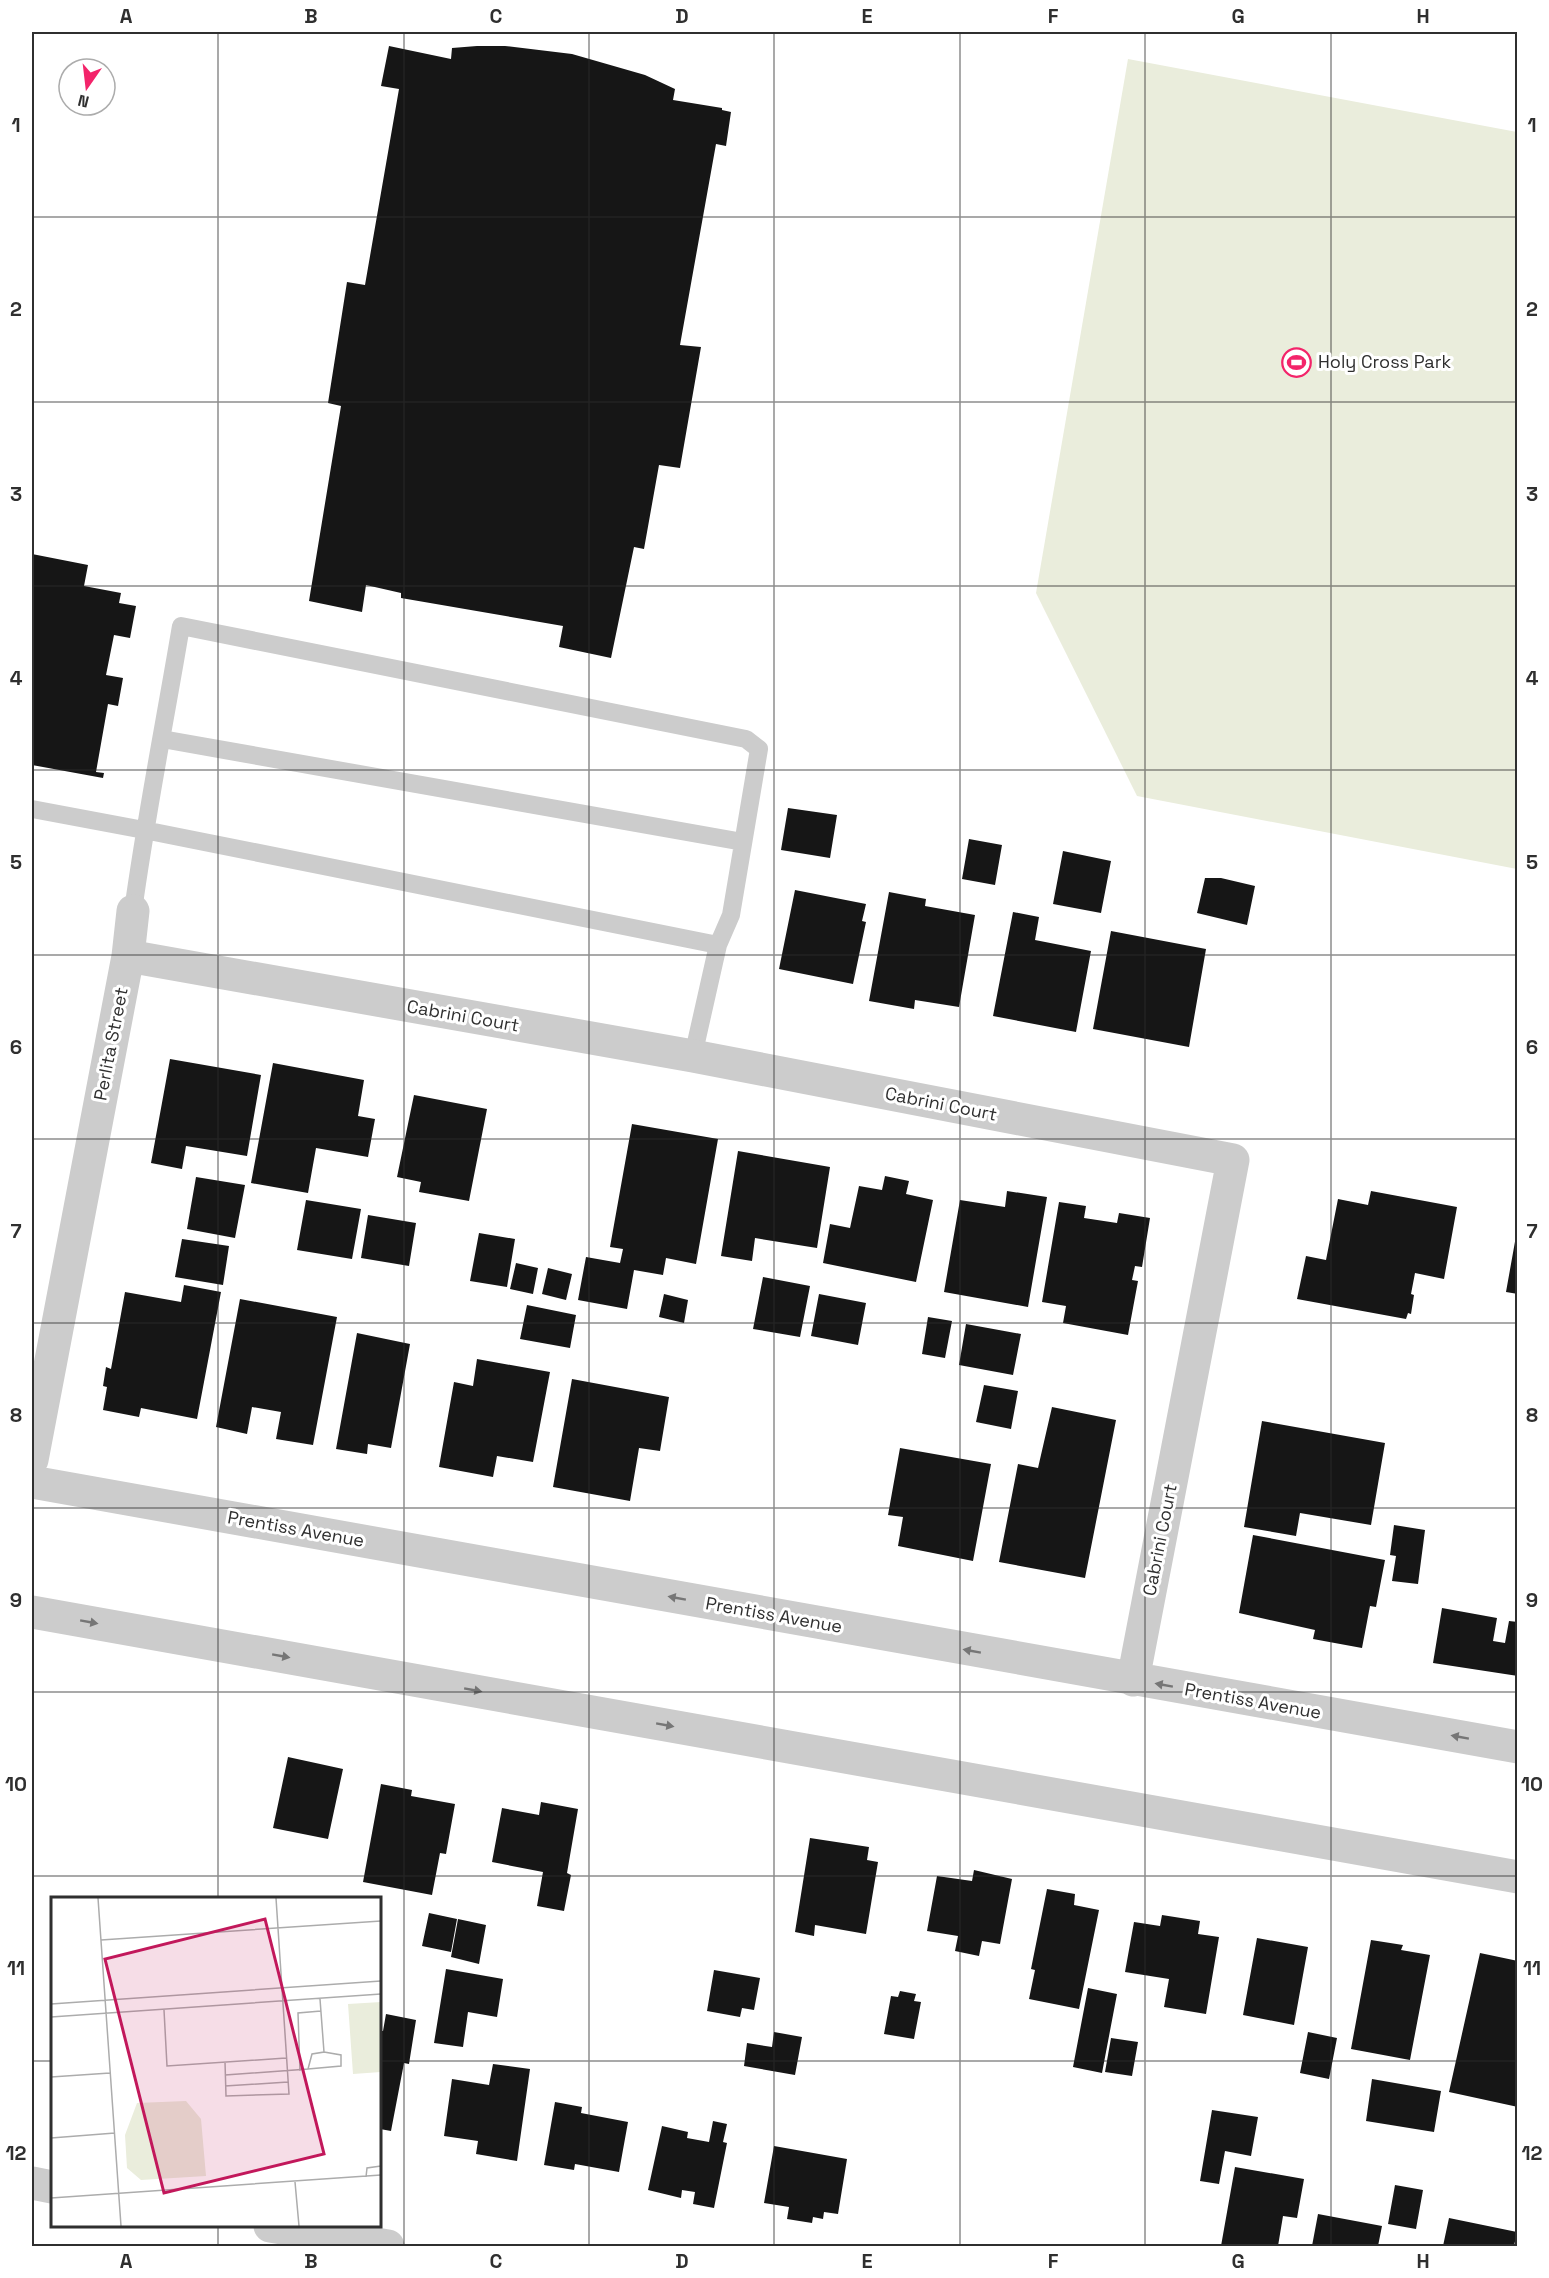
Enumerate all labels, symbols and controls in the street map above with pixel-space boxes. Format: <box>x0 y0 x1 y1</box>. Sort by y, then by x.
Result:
text: A <box>120 3 133 29</box>
text: B <box>304 3 318 29</box>
text: C <box>490 3 503 29</box>
text: D <box>675 3 689 29</box>
text: E <box>861 3 873 29</box>
text: F <box>1048 3 1059 29</box>
text: G <box>1231 3 1245 29</box>
text: H <box>1416 3 1430 29</box>
north arrow <box>57 57 117 117</box>
text: N <box>76 90 91 113</box>
text: 1 <box>11 112 21 138</box>
text: 1 <box>1527 112 1537 138</box>
text: 2 <box>10 296 22 322</box>
text: 2 <box>1526 296 1538 322</box>
sports icon: Holy Cross Park <box>1281 346 1313 378</box>
place label: Holy Cross Park <box>1318 350 1451 373</box>
text: 3 <box>10 481 22 507</box>
text: 3 <box>1526 481 1538 507</box>
text: 4 <box>10 665 23 691</box>
text: 4 <box>1526 665 1539 691</box>
text: 5 <box>10 849 22 875</box>
text: 5 <box>1526 849 1538 875</box>
street label: Perlita Street <box>88 985 133 1103</box>
street label: Cabrini Court <box>405 994 521 1037</box>
text: 6 <box>10 1034 22 1060</box>
text: 6 <box>1526 1034 1538 1060</box>
street label: Cabrini Court <box>883 1081 999 1126</box>
text: 7 <box>10 1218 22 1244</box>
text: 7 <box>1526 1218 1538 1244</box>
text: 8 <box>10 1402 22 1428</box>
text: 8 <box>1526 1402 1538 1428</box>
street label: Cabrini Court <box>1137 1482 1182 1598</box>
street label: Prentiss Avenue <box>226 1505 366 1552</box>
text: 9 <box>10 1587 22 1613</box>
text: 9 <box>1526 1587 1538 1613</box>
street label: Prentiss Avenue <box>704 1591 844 1638</box>
one-way arrow <box>668 1593 687 1602</box>
one-way arrow <box>80 1618 99 1627</box>
one-way arrow <box>963 1646 982 1655</box>
one-way arrow <box>272 1652 291 1661</box>
street label: Prentiss Avenue <box>1183 1677 1323 1724</box>
one-way arrow <box>1155 1680 1174 1689</box>
one-way arrow <box>464 1686 483 1695</box>
one-way arrow <box>656 1721 675 1730</box>
one-way arrow <box>1450 1732 1469 1741</box>
text: 10 <box>5 1771 27 1797</box>
text: 10 <box>1521 1771 1543 1797</box>
inset map <box>51 1897 381 2227</box>
text: 11 <box>7 1955 25 1981</box>
text: 11 <box>1523 1955 1541 1981</box>
text: 12 <box>6 2140 27 2166</box>
text: 12 <box>1522 2140 1543 2166</box>
text: A <box>120 2248 133 2274</box>
text: B <box>304 2248 318 2274</box>
text: C <box>490 2248 503 2274</box>
text: D <box>675 2248 689 2274</box>
text: E <box>861 2248 873 2274</box>
text: F <box>1048 2248 1059 2274</box>
text: G <box>1231 2248 1245 2274</box>
text: H <box>1416 2248 1430 2274</box>

